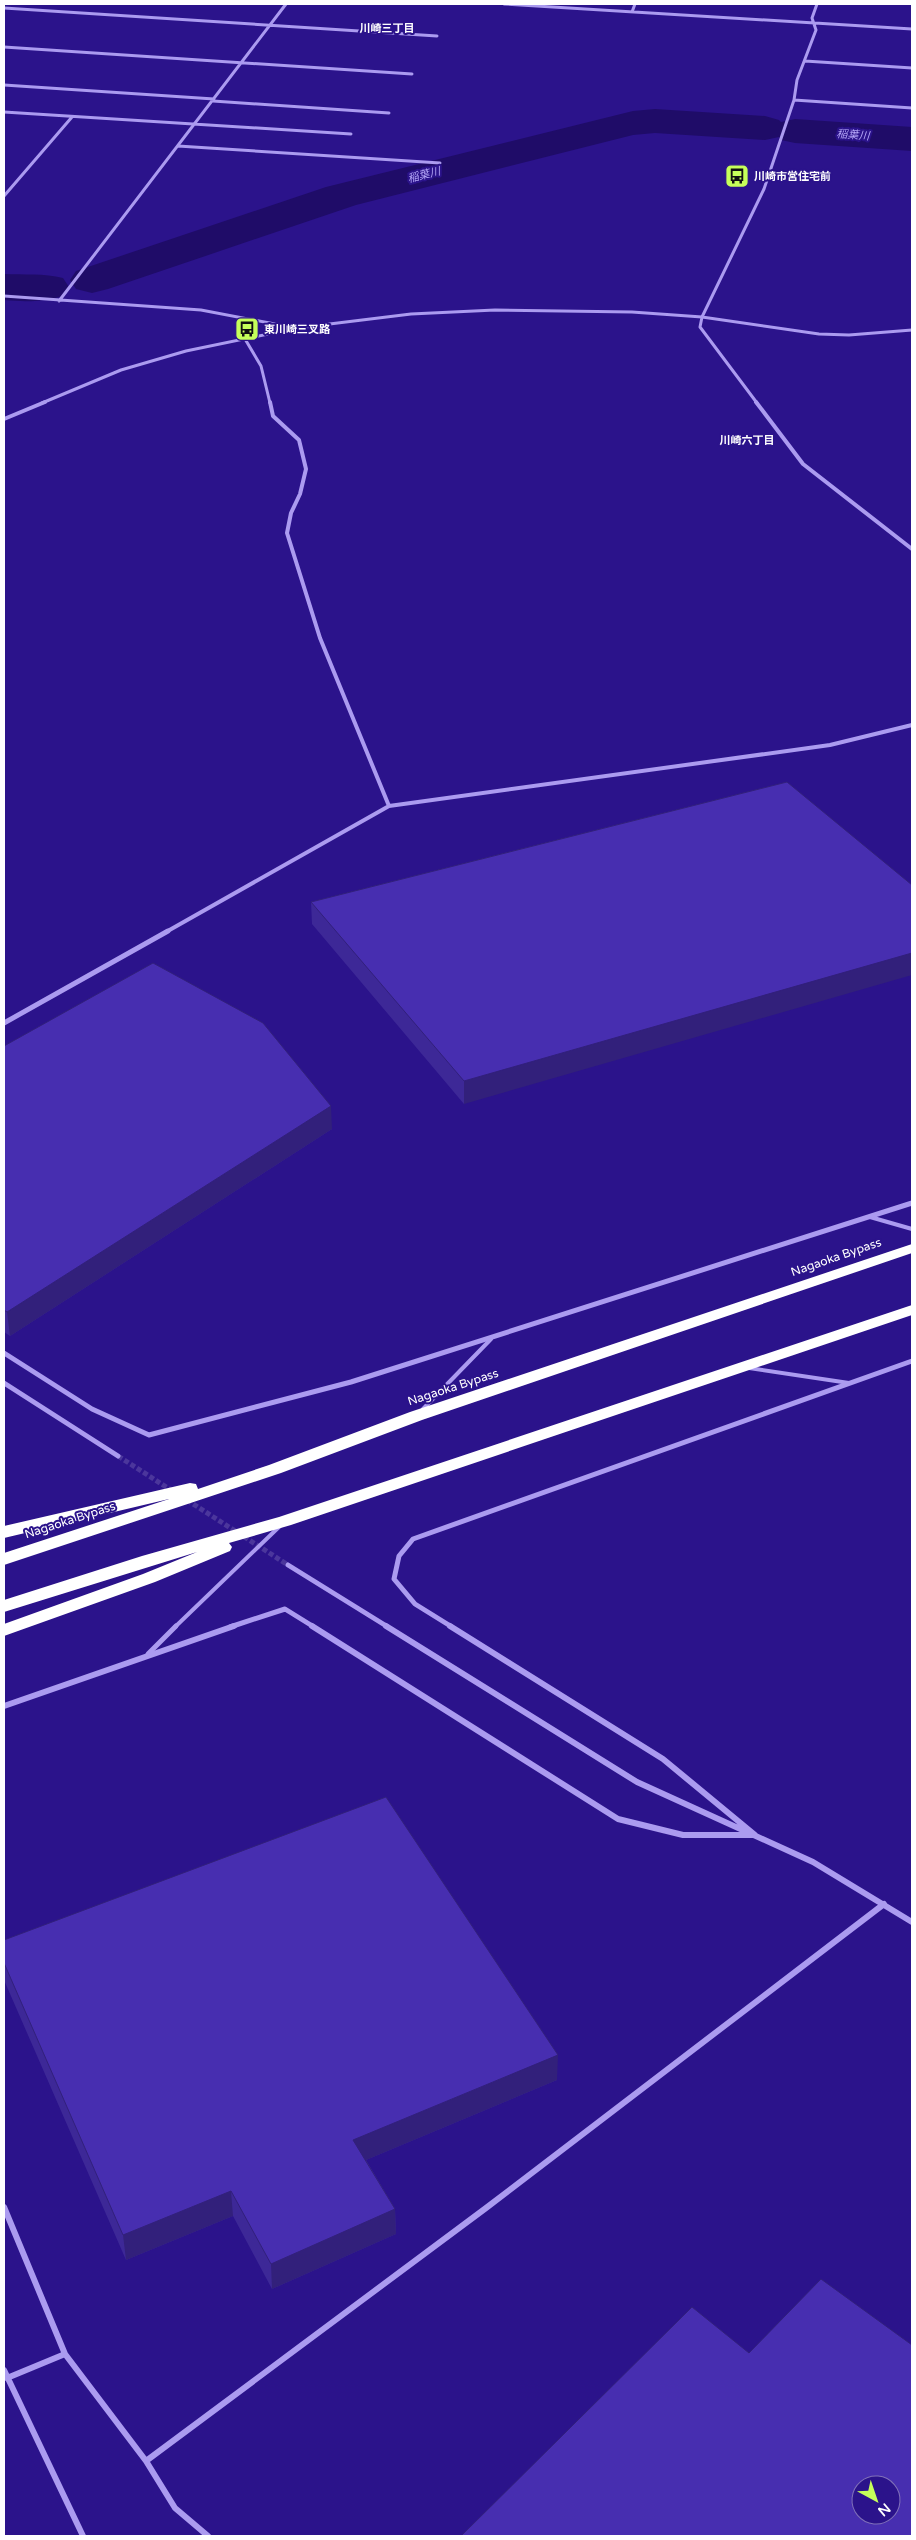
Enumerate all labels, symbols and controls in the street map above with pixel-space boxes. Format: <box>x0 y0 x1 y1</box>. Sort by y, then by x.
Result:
district label: 川崎三丁目 <box>360 22 415 35</box>
water label: 稲葉川 <box>836 127 871 143</box>
bus stop icon: 川崎市営住宅前 <box>724 163 750 189</box>
water label: 稲葉川 <box>406 164 443 185</box>
place label: 川崎市営住宅前 <box>754 170 831 183</box>
bus stop icon: 東川崎三叉路 <box>234 316 260 342</box>
place label: 東川崎三叉路 <box>264 323 331 336</box>
district label: 川崎六丁目 <box>720 434 775 447</box>
street label: Nagaoka Bypass <box>789 1235 883 1279</box>
street label: Nagaoka Bypass <box>406 1366 500 1408</box>
street label: Nagaoka Bypass <box>23 1499 117 1541</box>
north arrow <box>851 2475 901 2525</box>
text: N <box>874 2499 894 2520</box>

